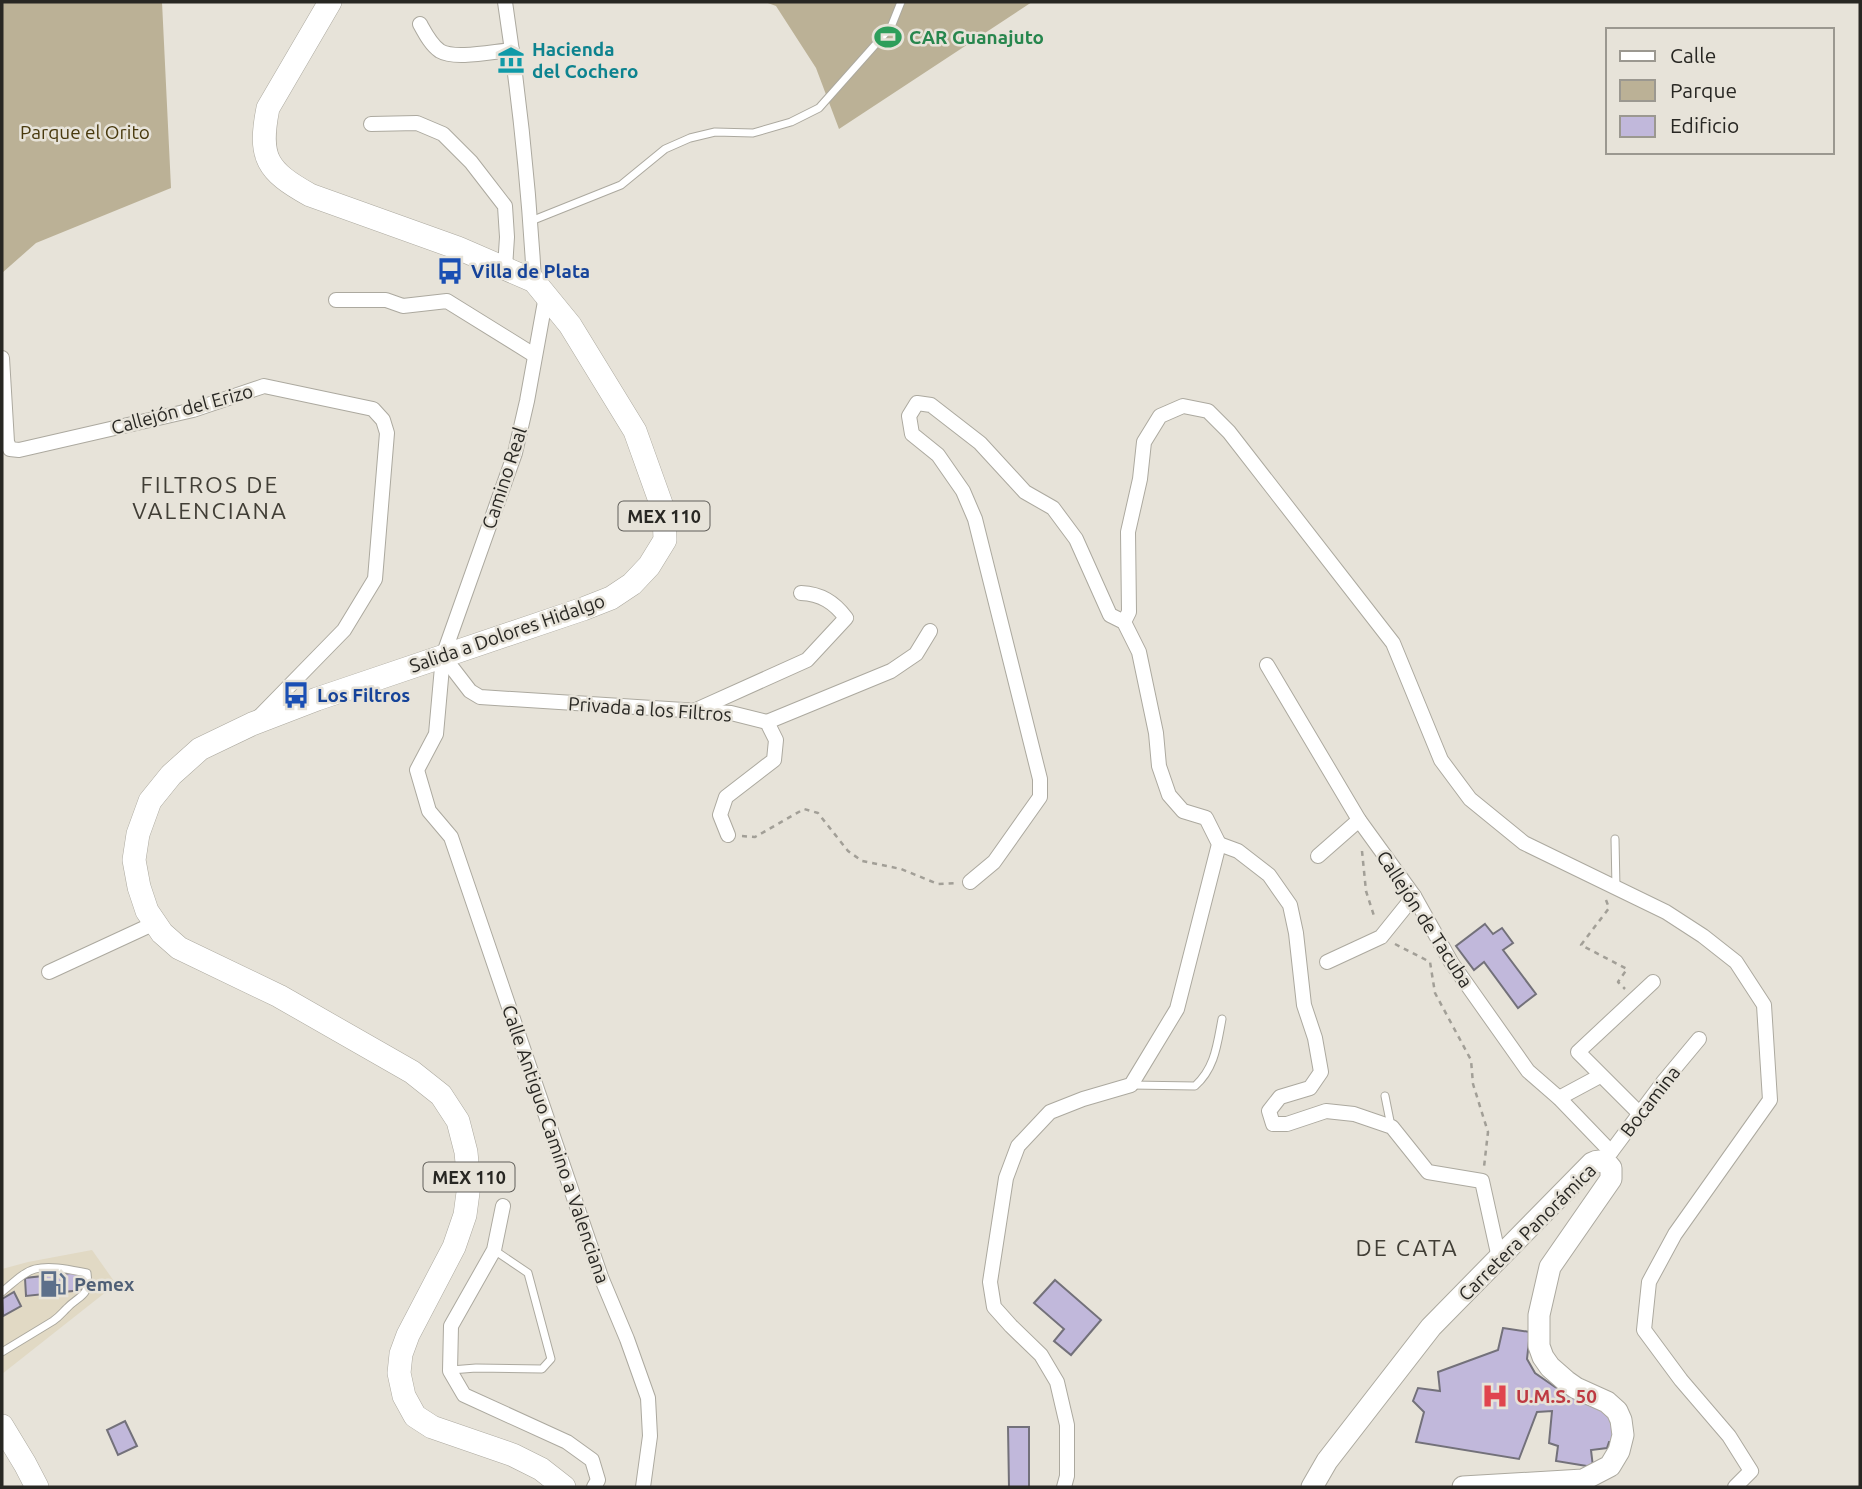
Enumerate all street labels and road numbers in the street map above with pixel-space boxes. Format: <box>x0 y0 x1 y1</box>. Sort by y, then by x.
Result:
street label: Callejón del Erizo <box>109 379 255 439</box>
street label: Camino Real <box>477 424 531 532</box>
road number: MEX 110 <box>618 502 710 530</box>
street label: Salida a Dolores Hidalgo <box>406 589 608 677</box>
street label: Privada a los Filtros <box>568 692 732 726</box>
street label: Callejón de Tacuba <box>1372 846 1478 992</box>
street label: Calle Antiguo Camino a Valenciana <box>498 1002 614 1286</box>
street label: Bocamina <box>1616 1061 1684 1141</box>
street label: Carretera Panorámica <box>1454 1159 1600 1305</box>
road number: MEX 110 <box>424 1162 514 1192</box>

